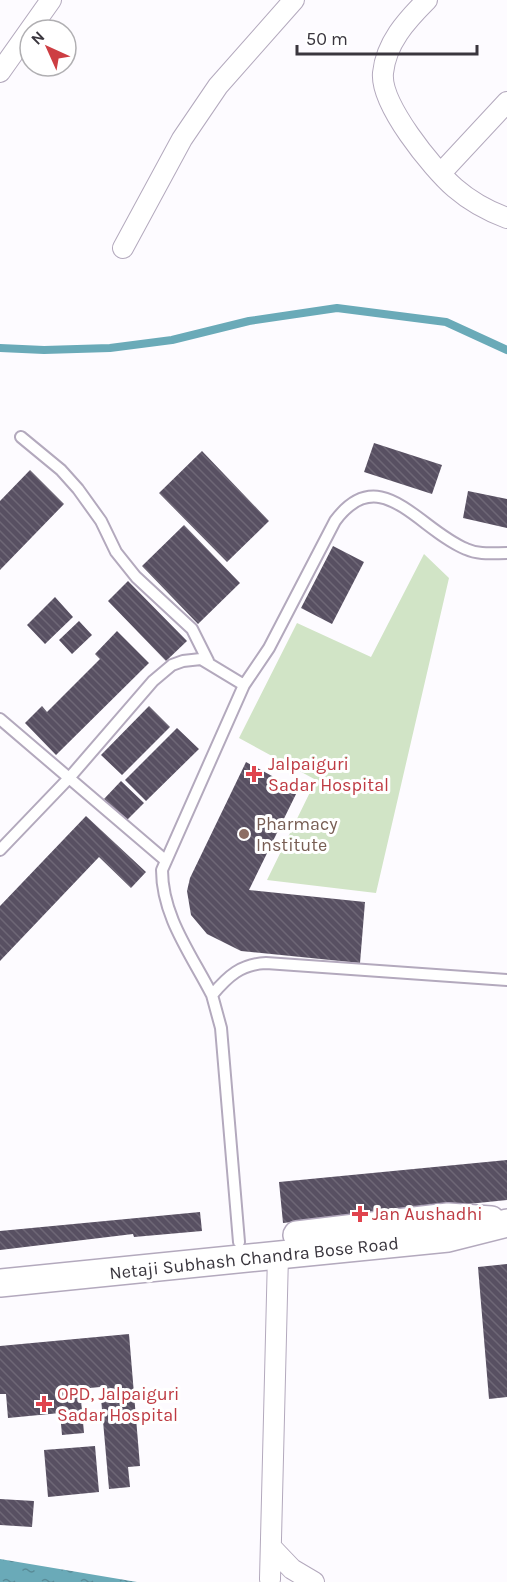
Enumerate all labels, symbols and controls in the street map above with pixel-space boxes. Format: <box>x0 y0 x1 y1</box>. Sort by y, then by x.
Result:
north arrow <box>18 18 78 78</box>
scale bar <box>297 18 477 56</box>
text: N <box>27 27 49 49</box>
text: 50 m <box>306 28 348 50</box>
place label: Jalpaiguri Sadar Hospital <box>268 753 389 796</box>
marker: Jalpaiguri Sadar Hospital <box>245 765 263 783</box>
place label: Pharmacy Institute <box>256 813 338 856</box>
marker: Pharmacy Institute <box>237 827 251 841</box>
place label: Jan Aushadhi <box>372 1203 483 1225</box>
marker: Jan Aushadhi <box>353 1207 367 1221</box>
street label: Netaji Subhash Chandra Bose Road <box>108 1232 400 1284</box>
place label: OPD, Jalpaiguri Sadar Hospital <box>57 1383 179 1426</box>
marker: OPD, Jalpaiguri Sadar Hospital <box>35 1395 53 1413</box>

